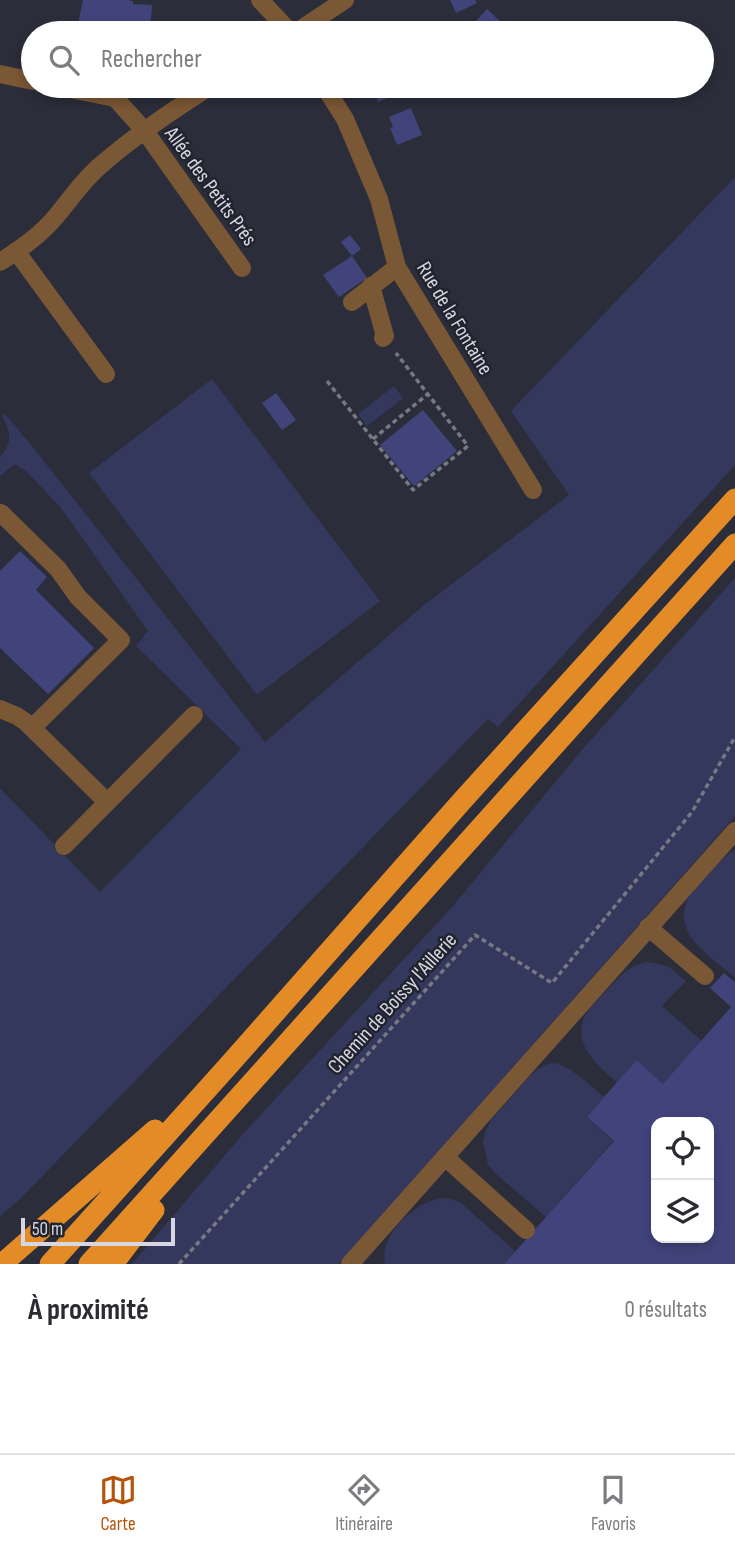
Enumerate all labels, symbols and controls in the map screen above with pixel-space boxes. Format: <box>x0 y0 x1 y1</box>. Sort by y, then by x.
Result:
search box <box>21 21 714 98</box>
icon: search <box>45 41 83 79</box>
text: Rechercher <box>101 44 202 75</box>
street label: Allée des Petits Prés <box>159 121 262 251</box>
street label: Rue de la Fontaine <box>411 257 498 379</box>
street label: Chemin de Boissy l'Aillerie <box>323 928 462 1079</box>
map controls <box>651 1117 714 1243</box>
button: locate <box>651 1117 714 1180</box>
button: layers <box>651 1180 714 1243</box>
scale bar <box>21 1215 175 1247</box>
text: 50 m <box>32 1218 63 1241</box>
text: À proximité <box>28 1292 149 1328</box>
text: 0 résultats <box>625 1296 707 1324</box>
tab: Carte <box>99 1471 137 1536</box>
tab: Itinéraire <box>335 1471 393 1536</box>
tab: Favoris <box>591 1471 636 1536</box>

